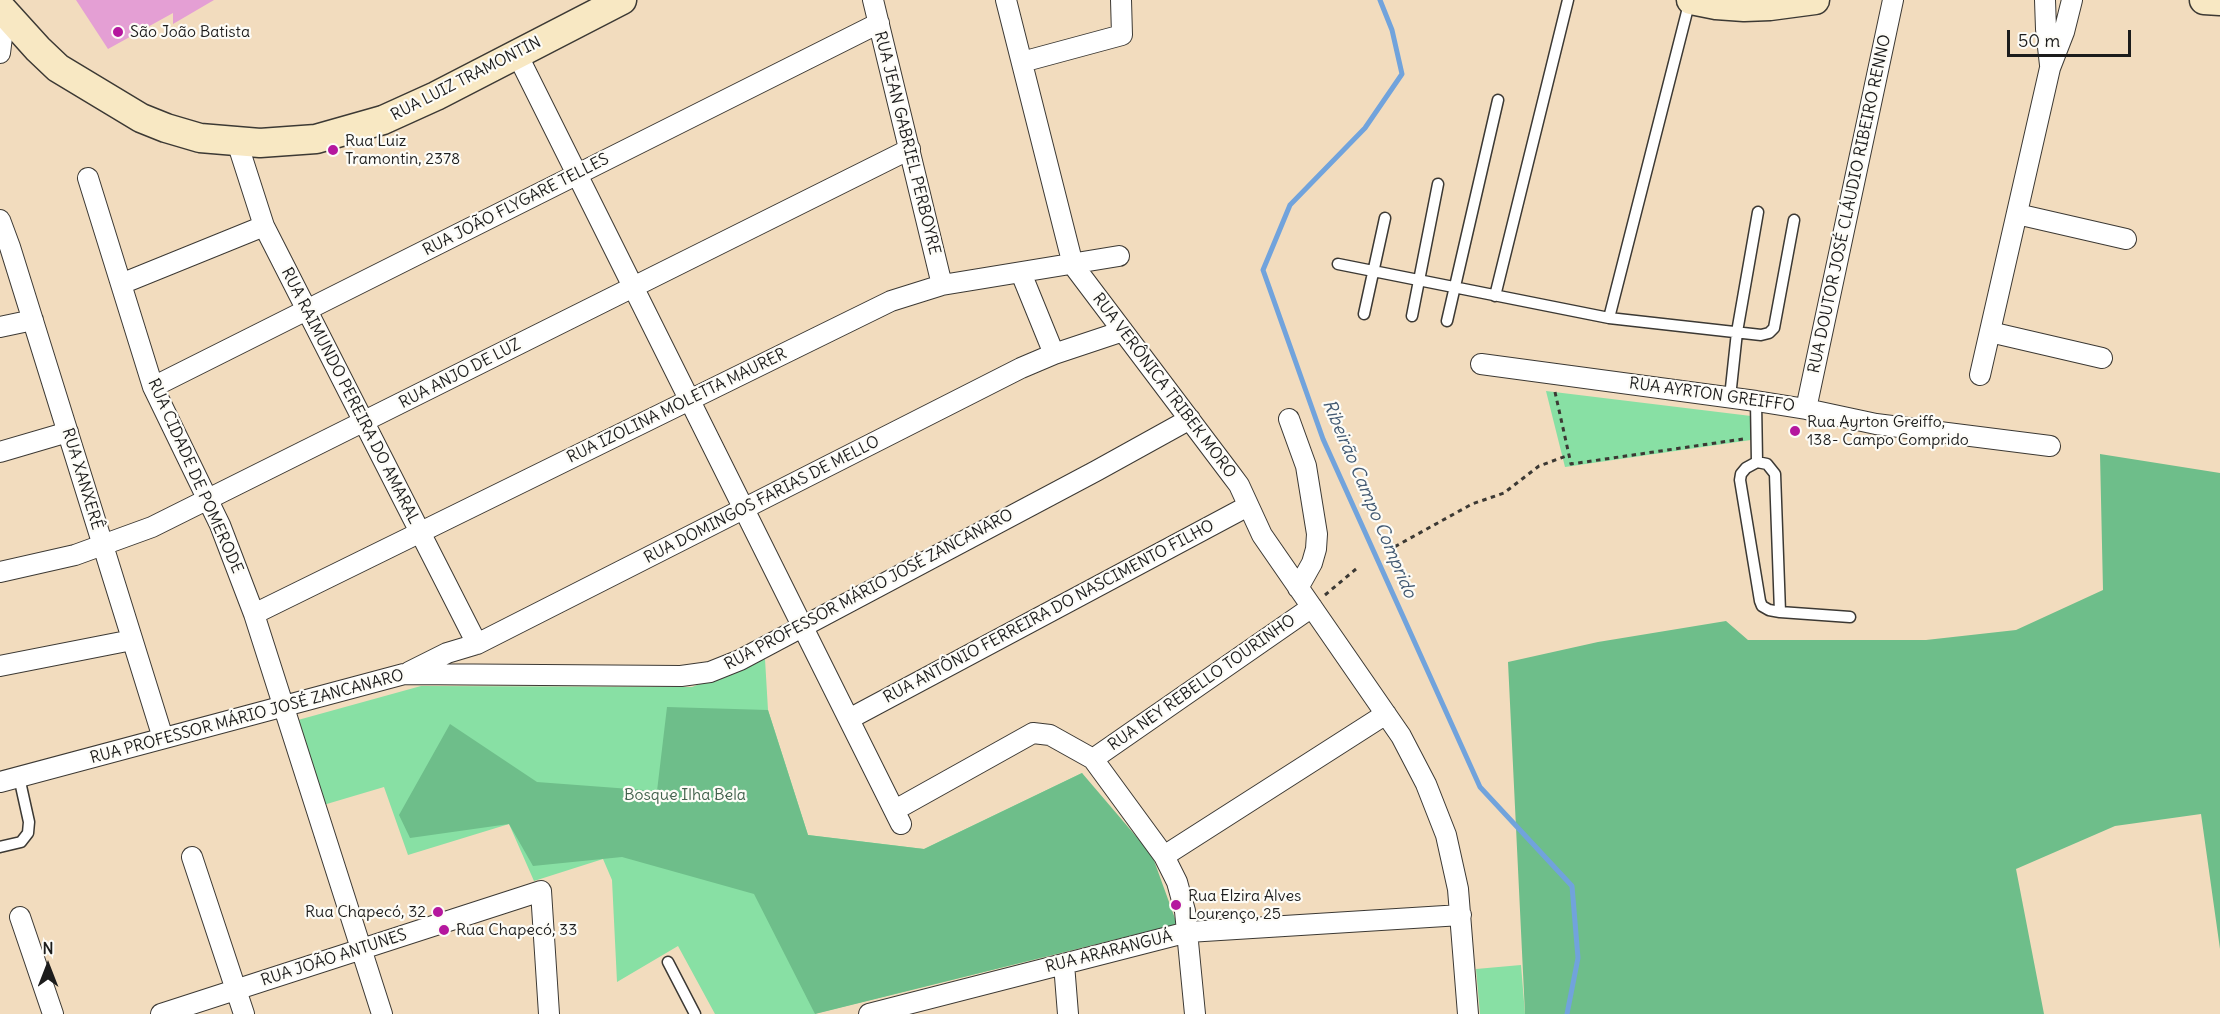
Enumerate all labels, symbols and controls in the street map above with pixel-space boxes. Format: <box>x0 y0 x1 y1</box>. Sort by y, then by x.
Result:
scale bar <box>2010 18 2134 56</box>
place label: São João Batista <box>130 22 250 42</box>
marker: São João Batista <box>111 25 125 39</box>
street label: RUA JEAN GABRIEL PERBOYRE <box>870 29 944 257</box>
text: 50 m <box>2018 29 2060 52</box>
street label: RUA LUIZ TRAMONTIN <box>388 33 544 125</box>
street label: RUA DOUTOR JOSÉ CLÁUDIO RIBEIRO RENNO <box>1805 33 1895 375</box>
place label: Rua Luiz Tramontin, 2378 <box>345 131 460 169</box>
marker: Rua Luiz Tramontin, 2378 <box>326 143 340 157</box>
street label: RUA JOÃO FLYGARE TELLES <box>420 150 612 260</box>
street label: RUA RAIMUNDO PEREIRA DO AMARAL <box>277 265 423 527</box>
street label: RUA VERÔNICA TRIBEK MORO <box>1088 290 1240 482</box>
street label: RUA ANJO DE LUZ <box>396 335 524 413</box>
street label: RUA IZOLINA MOLETTA MAURER <box>564 344 790 468</box>
street label: RUA AYRTON GREIFFO <box>1628 374 1796 416</box>
street label: RUA CIDADE DE POMERODE <box>143 376 247 576</box>
water label: Ribeirão Campo Comprido <box>1317 397 1421 601</box>
place label: Rua Ayrton Greiffo, 138- Campo Comprido <box>1807 412 1969 450</box>
marker: Rua Ayrton Greiffo, 138- Campo Comprido <box>1788 424 1802 438</box>
street label: RUA XANXERÊ <box>57 426 107 532</box>
street label: RUA DOMINGOS FARIAS DE MELLO <box>641 432 883 568</box>
street label: RUA PROFESSOR MÁRIO JOSÉ ZANCANARO <box>721 505 1017 675</box>
street label: RUA ANTÔNIO FERREIRA DO NASCIMENTO FILHO <box>880 516 1218 708</box>
street label: RUA NEY REBELLO TOURINHO <box>1105 611 1299 755</box>
street label: RUA PROFESSOR MÁRIO JOSÉ ZANCANARO <box>88 666 406 768</box>
park label: Bosque Ilha Bela <box>624 785 746 805</box>
place label: Rua Elzira Alves Lourenço, 25 <box>1188 886 1301 924</box>
marker: Rua Elzira Alves Lourenço, 25 <box>1169 898 1183 912</box>
place label: Rua Chapecó, 32 <box>305 902 426 922</box>
marker: Rua Chapecó, 32 <box>431 905 445 919</box>
place label: Rua Chapecó, 33 <box>456 920 577 940</box>
marker: Rua Chapecó, 33 <box>437 923 451 937</box>
street label: RUA JOÃO ANTUNES <box>259 925 409 991</box>
street label: RUA ARARANGUÁ <box>1044 927 1174 977</box>
north arrow <box>18 936 78 996</box>
text: N <box>42 938 54 958</box>

